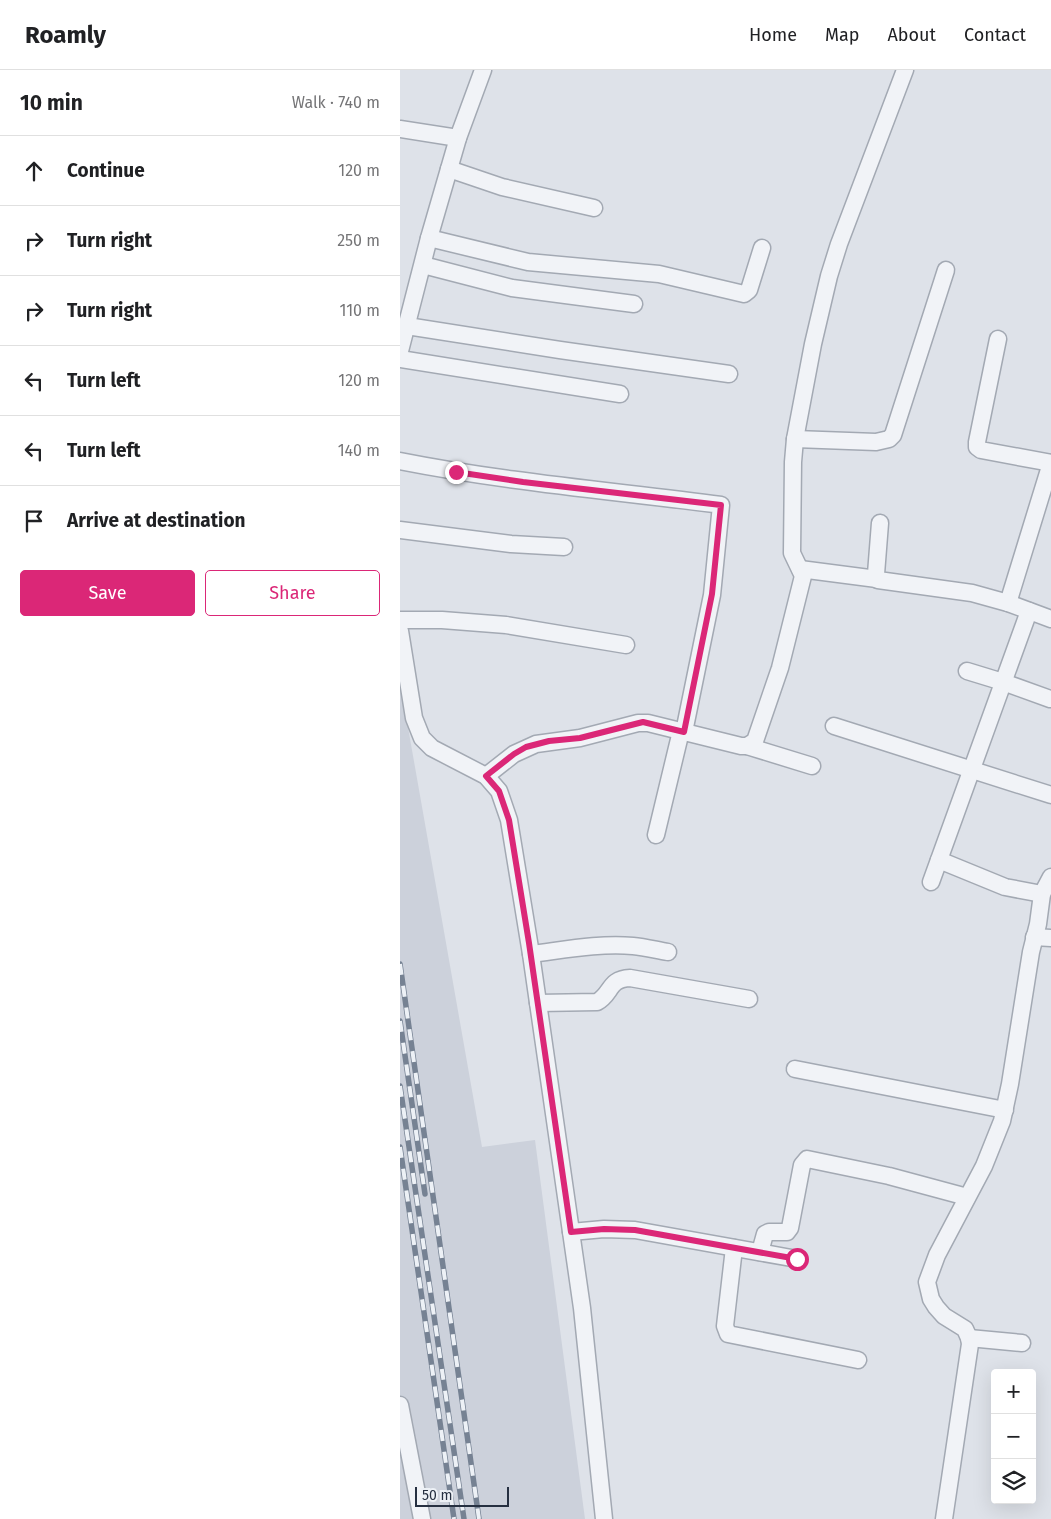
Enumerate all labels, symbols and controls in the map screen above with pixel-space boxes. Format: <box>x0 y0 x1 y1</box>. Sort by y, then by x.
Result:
text: Roamly <box>25 21 106 49</box>
text: Home <box>749 24 797 46</box>
text: Map <box>825 24 859 46</box>
text: About <box>887 24 936 46</box>
text: Contact <box>964 24 1026 46</box>
text: 10 min <box>20 90 83 116</box>
text: Walk · 740 m <box>292 93 380 112</box>
icon: ahead <box>20 157 48 185</box>
text: Continue <box>67 159 145 182</box>
text: 120 m <box>338 161 380 180</box>
icon: right <box>20 227 48 255</box>
text: Turn right <box>67 229 152 252</box>
text: 250 m <box>337 231 380 250</box>
icon: right <box>20 297 48 325</box>
text: Turn right <box>67 299 152 322</box>
text: 110 m <box>339 301 380 320</box>
icon: left <box>20 367 48 395</box>
text: Turn left <box>67 369 141 392</box>
text: 120 m <box>338 371 380 390</box>
icon: left <box>20 437 48 465</box>
text: Turn left <box>67 439 141 462</box>
text: 140 m <box>338 441 380 460</box>
route end <box>445 461 468 484</box>
icon: arrive <box>20 507 48 535</box>
text: Arrive at destination <box>67 509 246 532</box>
button: Save <box>20 570 195 616</box>
button: Share <box>205 570 380 616</box>
route start <box>786 1248 809 1271</box>
map controls <box>991 1369 1036 1504</box>
button: + <box>991 1369 1036 1414</box>
button: − <box>991 1414 1036 1459</box>
button: layers <box>991 1459 1036 1504</box>
scale bar <box>415 1484 509 1507</box>
text: 50 m <box>422 1487 453 1504</box>

